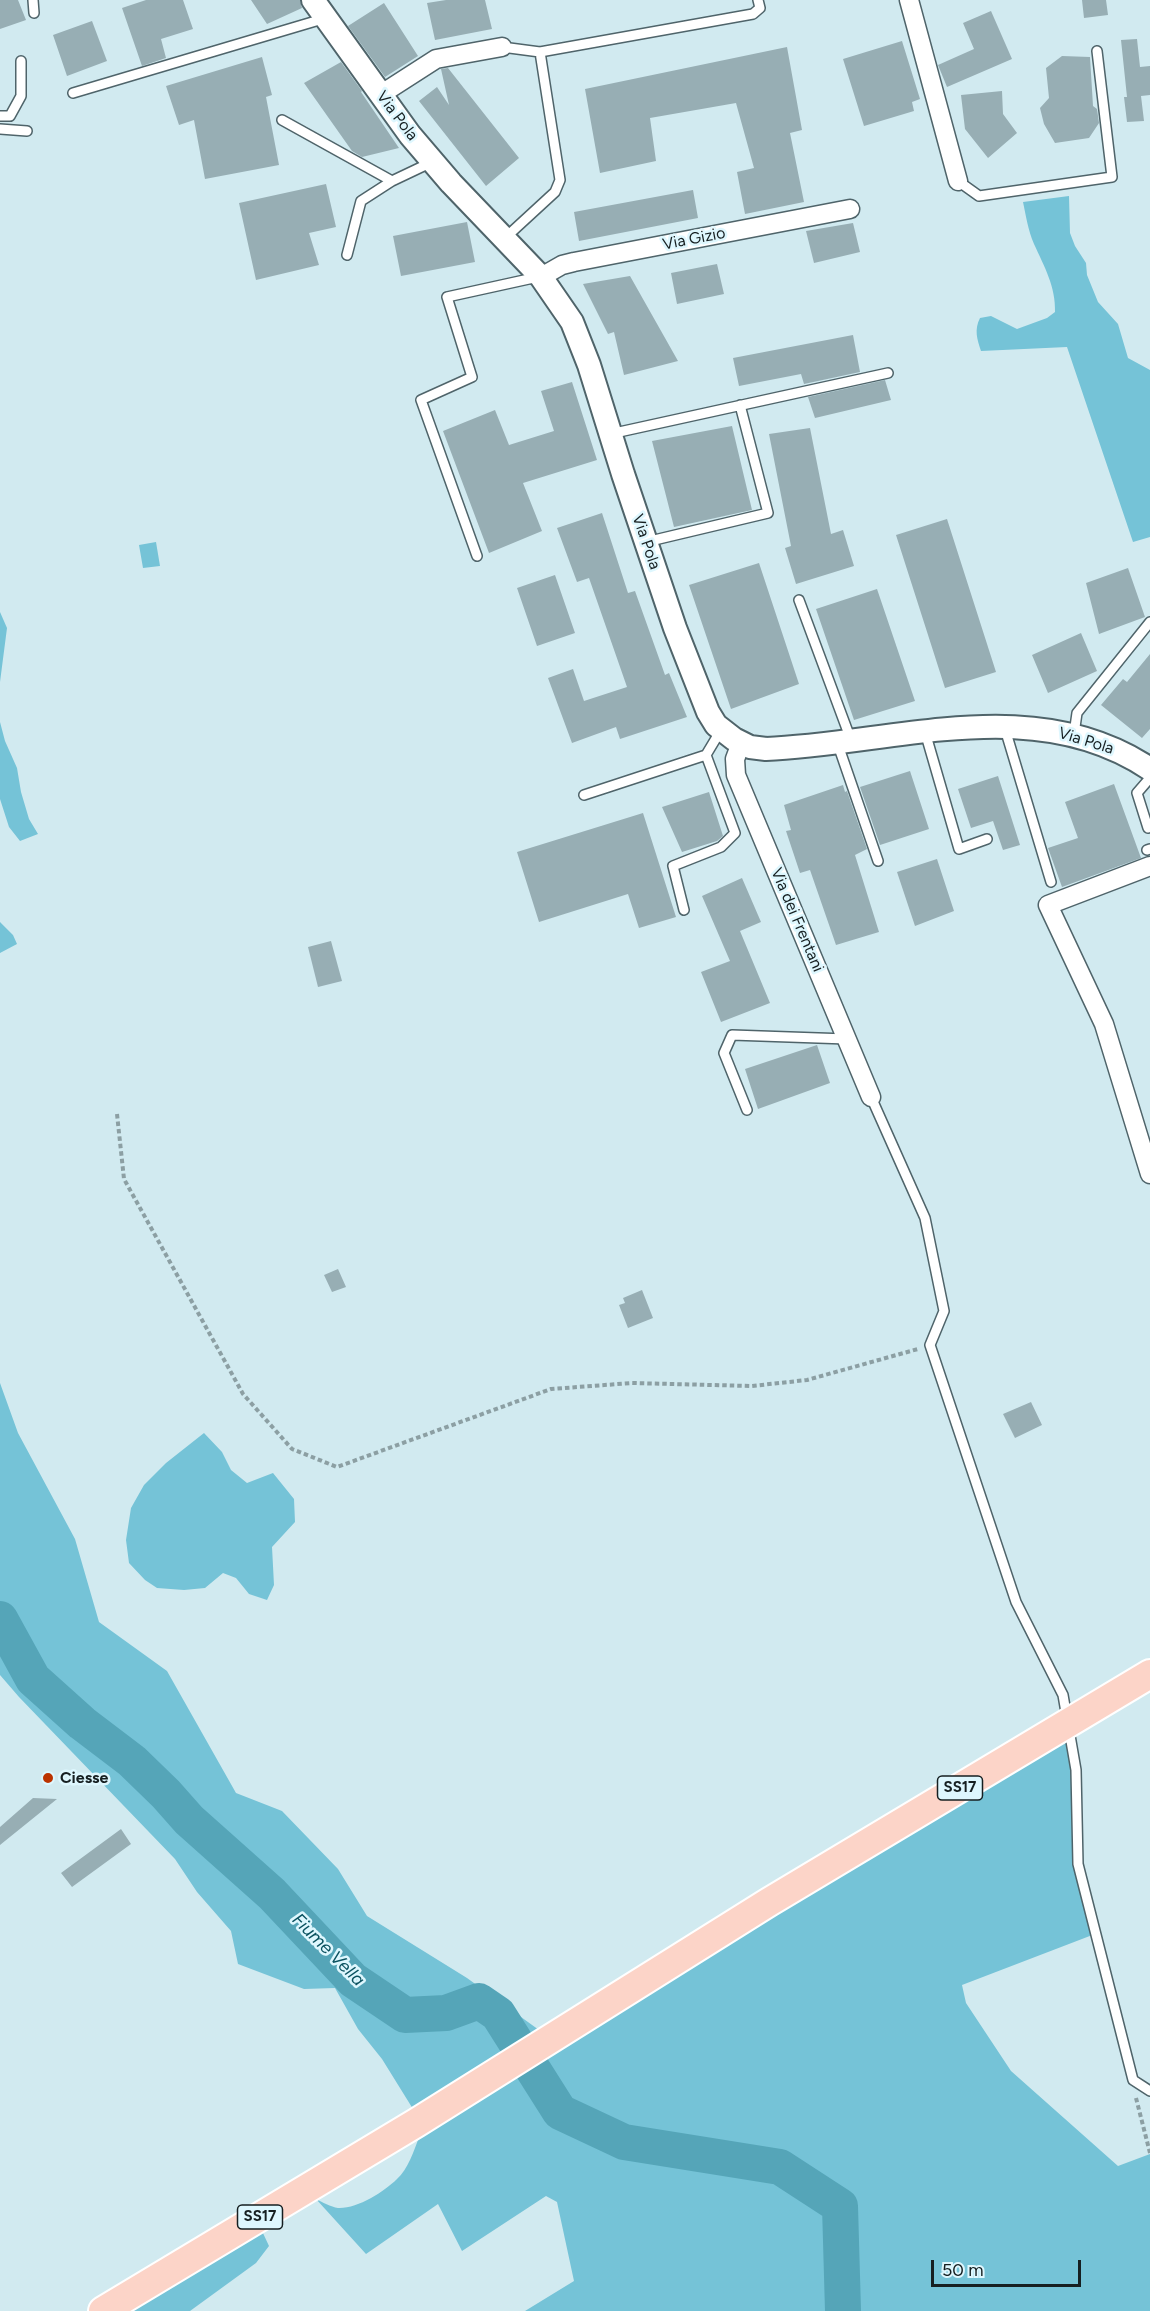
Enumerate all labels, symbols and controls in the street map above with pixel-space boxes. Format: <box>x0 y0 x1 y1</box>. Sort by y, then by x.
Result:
street label: Via Pola <box>372 87 422 145</box>
street label: Via Gizio <box>661 224 727 254</box>
street label: Via Pola <box>628 512 664 572</box>
street label: Via Pola <box>1056 723 1116 759</box>
street label: Via dei Frentani <box>766 865 828 975</box>
place label: Ciesse <box>60 1768 108 1788</box>
marker: Ciesse <box>41 1771 55 1785</box>
road number: SS17 <box>938 1776 982 1800</box>
water label: Fiume Vella <box>287 1909 369 1991</box>
road number: SS17 <box>238 2205 282 2229</box>
scale bar <box>934 2248 1084 2286</box>
text: 50 m <box>942 2259 984 2281</box>

